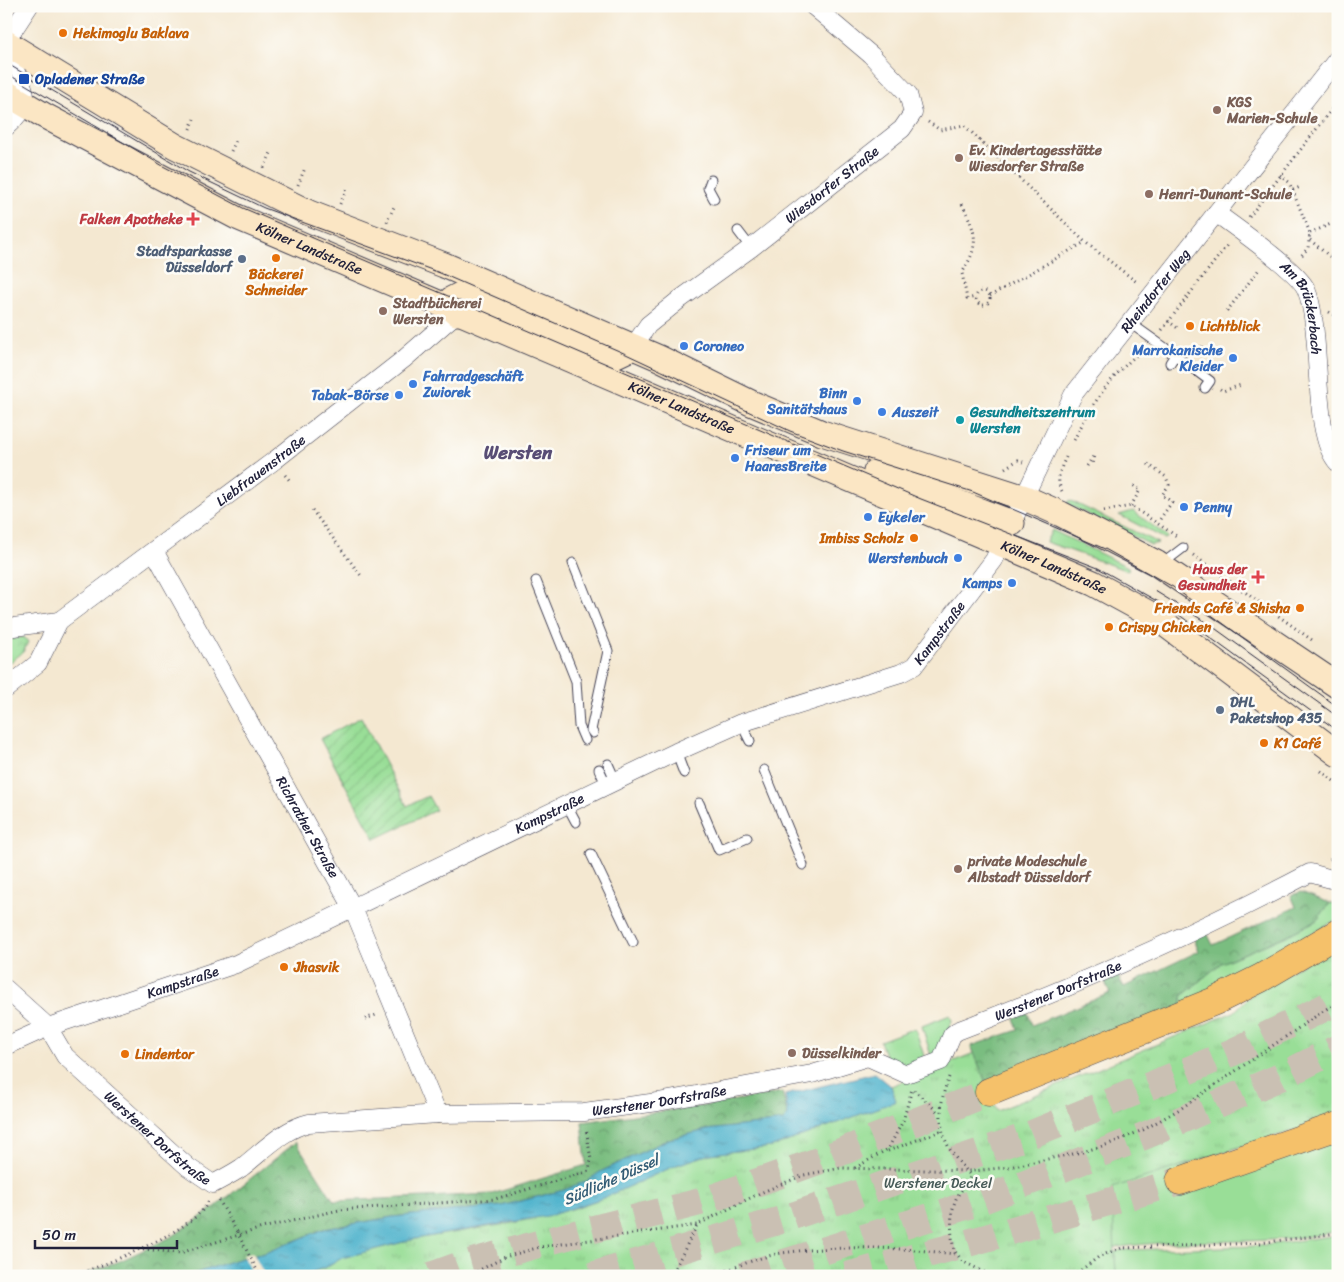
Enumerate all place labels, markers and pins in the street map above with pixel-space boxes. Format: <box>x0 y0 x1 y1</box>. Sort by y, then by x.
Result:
place label: Hekimoglu Baklava <box>72 21 189 46</box>
marker: Hekimoglu Baklava <box>57 27 69 39</box>
place label: Opladener Straße <box>34 67 146 92</box>
marker: Opladener Straße <box>17 72 31 86</box>
place label: KGS Marien-Schule <box>1226 90 1318 131</box>
marker: KGS Marien-Schule <box>1211 104 1223 116</box>
place label: Ev. Kindertagesstätte Wiesdorfer Straße <box>969 138 1103 179</box>
marker: Ev. Kindertagesstätte Wiesdorfer Straße <box>953 152 965 164</box>
place label: Henri-Dunant-Schule <box>1158 182 1293 207</box>
marker: Henri-Dunant-Schule <box>1143 188 1155 200</box>
place label: Falken Apotheke <box>79 207 184 232</box>
marker: Falken Apotheke <box>187 213 199 225</box>
place label: Stadtsparkasse Düsseldorf <box>136 239 234 280</box>
marker: Bäckerei Schneider <box>270 252 282 264</box>
marker: Stadtsparkasse Düsseldorf <box>236 253 248 265</box>
place label: Bäckerei Schneider <box>244 262 308 303</box>
place label: Stadtbücherei Wersten <box>392 291 483 332</box>
marker: Stadtbücherei Wersten <box>377 305 389 317</box>
place label: Lichtblick <box>1200 314 1261 339</box>
marker: Lichtblick <box>1184 320 1196 332</box>
place label: Coroneo <box>693 334 745 359</box>
place label: Marrokanische Kleider <box>1131 338 1224 379</box>
marker: Coroneo <box>678 340 690 352</box>
marker: Marrokanische Kleider <box>1227 352 1239 364</box>
place label: Fahrradgeschäft Zwiorek <box>422 364 525 405</box>
marker: Fahrradgeschäft Zwiorek <box>407 378 419 390</box>
place label: Binn Sanitätshaus <box>766 381 847 422</box>
place label: Tabak-Börse <box>311 383 390 408</box>
marker: Tabak-Börse <box>393 389 405 401</box>
marker: Binn Sanitätshaus <box>851 395 863 407</box>
place label: Auszeit <box>891 400 940 425</box>
place label: Gesundheitszentrum Wersten <box>969 400 1096 441</box>
marker: Auszeit <box>876 406 888 418</box>
marker: Gesundheitszentrum Wersten <box>954 414 966 426</box>
place label: Friseur um HaaresBreite <box>744 438 827 479</box>
marker: Friseur um HaaresBreite <box>729 452 741 464</box>
place label: Penny <box>1194 495 1233 520</box>
marker: Penny <box>1178 501 1190 513</box>
place label: Eykeler <box>878 505 926 530</box>
marker: Eykeler <box>862 511 874 523</box>
place label: Imbiss Scholz <box>819 526 905 551</box>
marker: Imbiss Scholz <box>908 532 920 544</box>
place label: Werstenbuch <box>868 546 949 571</box>
marker: Werstenbuch <box>952 552 964 564</box>
place label: Haus der Gesundheit <box>1177 557 1248 598</box>
marker: Haus der Gesundheit <box>1251 570 1265 584</box>
place label: Kamps <box>962 571 1002 596</box>
marker: Kamps <box>1006 577 1018 589</box>
place label: Friends Café & Shisha <box>1154 596 1291 621</box>
marker: Friends Café & Shisha <box>1294 602 1306 614</box>
place label: Crispy Chicken <box>1118 615 1212 640</box>
marker: Crispy Chicken <box>1103 621 1115 633</box>
place label: DHL Paketshop 435 <box>1230 690 1323 731</box>
marker: DHL Paketshop 435 <box>1214 704 1226 716</box>
place label: K1 Café <box>1273 731 1322 756</box>
marker: K1 Café <box>1258 737 1270 749</box>
place label: private Modeschule Albstadt Düsseldorf <box>967 849 1092 890</box>
marker: private Modeschule Albstadt Düsseldorf <box>952 863 964 875</box>
place label: Jhasvik <box>293 955 340 980</box>
marker: Jhasvik <box>278 961 290 973</box>
place label: Düsselkinder <box>802 1041 882 1066</box>
place label: Lindentor <box>135 1042 195 1067</box>
marker: Düsselkinder <box>786 1047 798 1059</box>
marker: Lindentor <box>119 1048 131 1060</box>

